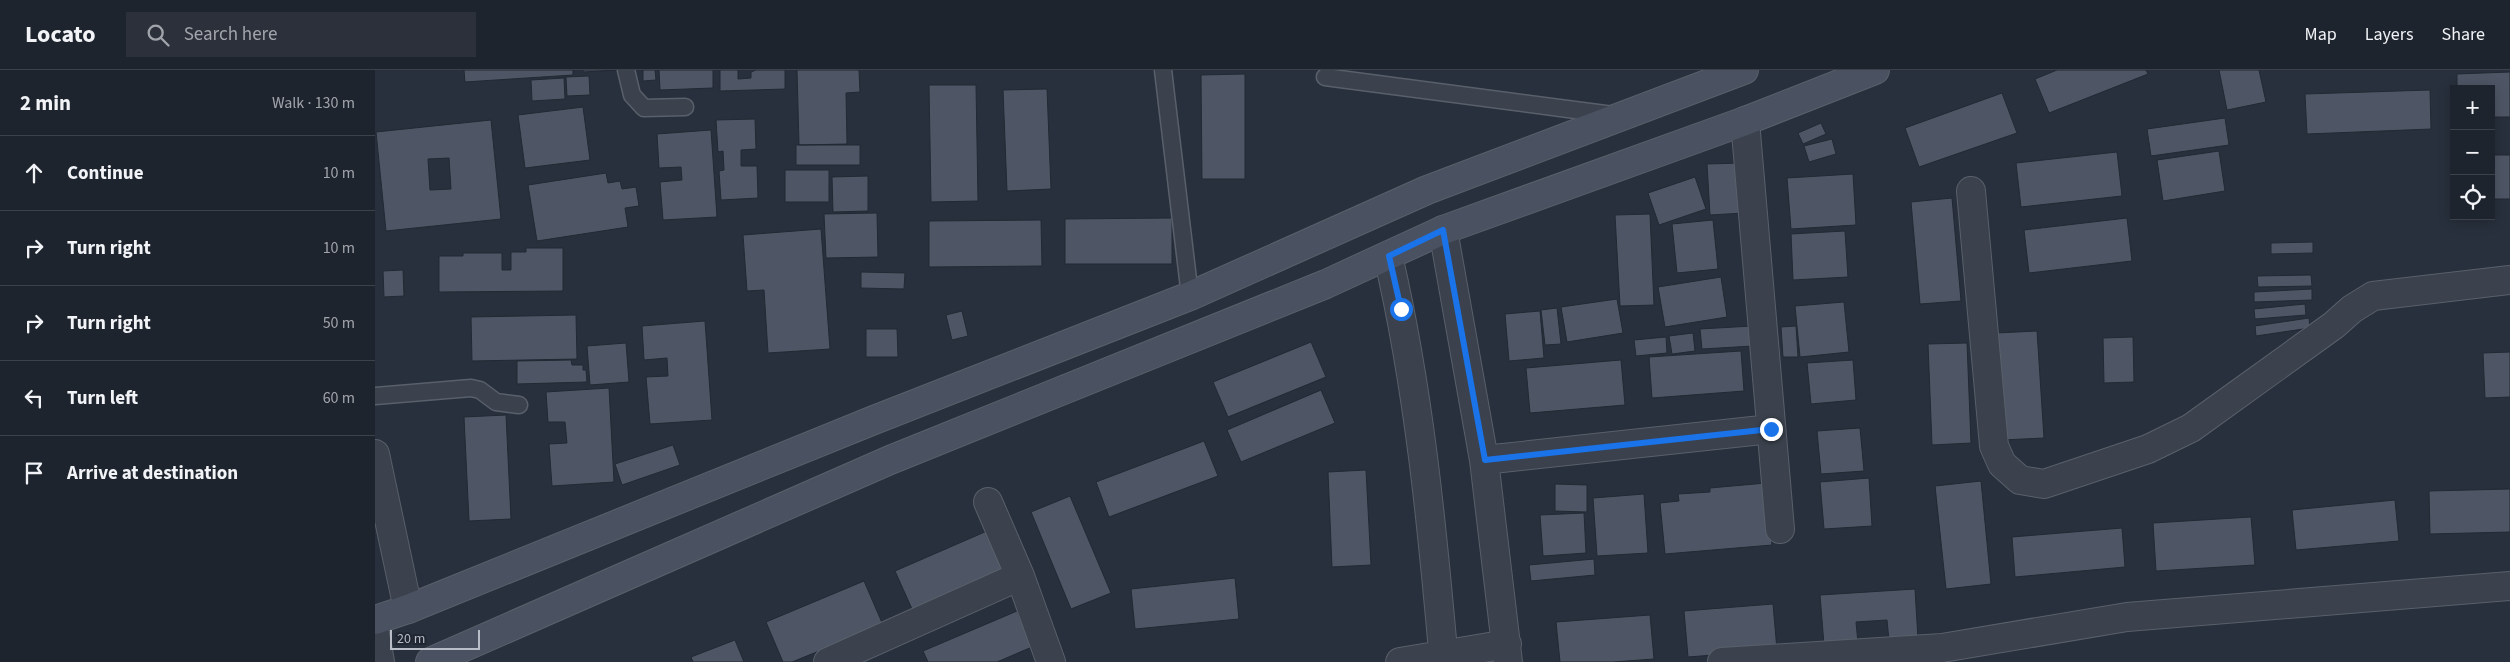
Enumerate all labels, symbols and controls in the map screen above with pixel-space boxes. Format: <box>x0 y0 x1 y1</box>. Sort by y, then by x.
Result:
search box <box>126 12 476 57</box>
text: Locato <box>25 17 96 52</box>
icon: search <box>144 21 172 49</box>
text: Search here <box>184 21 277 48</box>
text: Map <box>2305 22 2337 47</box>
text: Layers <box>2365 22 2414 47</box>
text: Share <box>2442 22 2485 47</box>
map controls <box>2450 85 2495 220</box>
button: + <box>2450 85 2495 130</box>
text: 2 min <box>20 88 71 118</box>
text: Walk · 130 m <box>272 92 355 114</box>
button: − <box>2450 130 2495 175</box>
icon: ahead <box>20 159 48 187</box>
text: Continue <box>67 160 144 187</box>
text: 10 m <box>323 162 355 184</box>
button: locate <box>2450 175 2495 220</box>
icon: right <box>20 234 48 262</box>
text: Turn right <box>67 235 151 262</box>
text: 10 m <box>323 237 355 259</box>
route start <box>1390 298 1413 321</box>
icon: right <box>20 309 48 337</box>
text: Turn right <box>67 310 151 337</box>
text: 50 m <box>323 312 355 334</box>
icon: left <box>20 384 48 412</box>
text: Turn left <box>67 385 138 412</box>
text: 60 m <box>323 387 355 409</box>
route end <box>1760 418 1783 441</box>
icon: arrive <box>20 459 48 487</box>
text: Arrive at destination <box>67 460 238 487</box>
scale bar <box>390 627 480 650</box>
text: 20 m <box>397 629 425 649</box>

